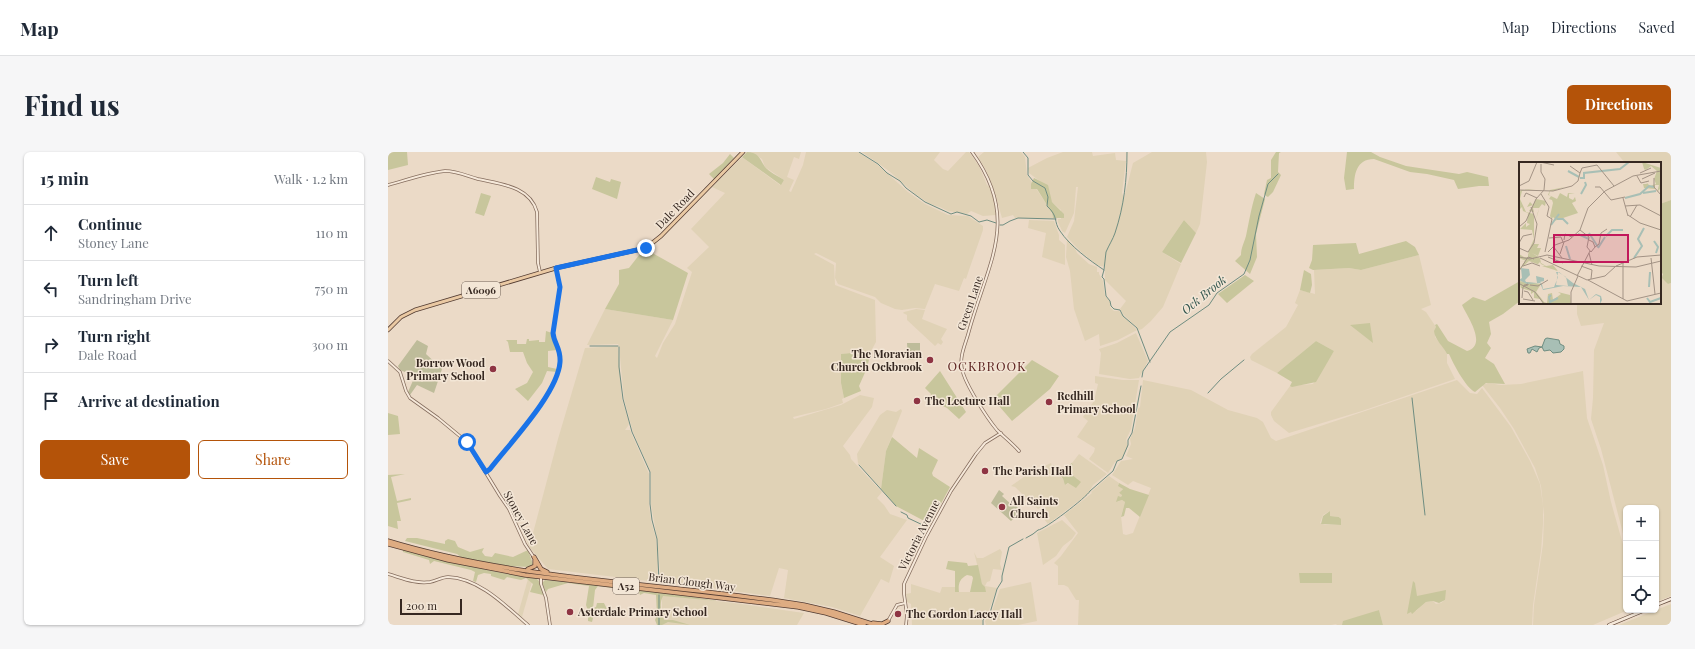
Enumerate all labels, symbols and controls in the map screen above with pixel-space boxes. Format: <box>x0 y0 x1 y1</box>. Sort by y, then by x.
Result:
text: Map <box>20 15 59 41</box>
text: Map <box>1502 18 1529 37</box>
text: Directions <box>1551 18 1617 37</box>
text: Saved <box>1639 18 1675 37</box>
button: Directions <box>1567 85 1671 124</box>
text: Find us <box>24 86 120 123</box>
inset map <box>1519 162 1661 304</box>
text: 15 min <box>40 167 89 189</box>
text: Walk · 1.2 km <box>274 170 348 187</box>
street label: Dale Road <box>652 185 698 232</box>
text: Continue <box>78 214 142 234</box>
icon: ahead <box>40 222 62 244</box>
text: 110 m <box>316 224 348 241</box>
text: Stoney Lane <box>78 234 149 251</box>
route end <box>637 239 655 257</box>
text: Turn left <box>78 270 139 290</box>
water label: Ock Brook <box>1178 271 1229 317</box>
street label: Green Lane <box>953 273 986 332</box>
icon: left <box>40 278 62 300</box>
text: 750 m <box>315 280 348 297</box>
road number: A6096 <box>462 282 500 298</box>
text: Sandringham Drive <box>78 290 192 307</box>
text: Turn right <box>78 326 151 346</box>
icon: right <box>40 334 62 356</box>
text: 300 m <box>312 336 348 353</box>
text: Dale Road <box>78 346 137 363</box>
place label: The Moravian Church Ockbrook <box>831 346 923 374</box>
place label: Borrow Wood Primary School <box>406 355 486 383</box>
marker: The Moravian Church Ockbrook <box>925 355 935 365</box>
district label: OCKBROOK <box>947 357 1027 374</box>
marker: Borrow Wood Primary School <box>488 364 498 374</box>
place label: Redhill Primary School <box>1057 388 1136 416</box>
icon: arrive <box>40 390 62 412</box>
text: Arrive at destination <box>78 391 220 411</box>
place label: The Lecture Hall <box>925 393 1010 408</box>
marker: The Lecture Hall <box>912 396 922 406</box>
marker: Redhill Primary School <box>1044 397 1054 407</box>
route start <box>458 433 476 451</box>
button: Save <box>40 440 190 479</box>
button: Share <box>198 440 348 479</box>
place label: The Parish Hall <box>993 463 1073 478</box>
marker: The Parish Hall <box>980 466 990 476</box>
street label: Stoney Lane <box>500 488 543 548</box>
place label: All Saints Church <box>1009 493 1058 521</box>
street label: Victoria Avenue <box>894 497 943 573</box>
marker: All Saints Church <box>997 502 1007 512</box>
map controls <box>1623 505 1659 613</box>
button: + <box>1623 505 1659 541</box>
button: − <box>1623 541 1659 577</box>
street label: Brian Clough Way <box>648 569 737 594</box>
button: locate <box>1623 577 1659 613</box>
road number: A52 <box>613 578 639 594</box>
scale bar <box>400 597 462 616</box>
text: 200 m <box>406 598 437 613</box>
place label: Asterdale Primary School <box>577 604 708 619</box>
place label: The Gordon Lacey Hall <box>906 606 1023 621</box>
marker: Asterdale Primary School <box>565 607 575 617</box>
marker: The Gordon Lacey Hall <box>893 609 903 619</box>

